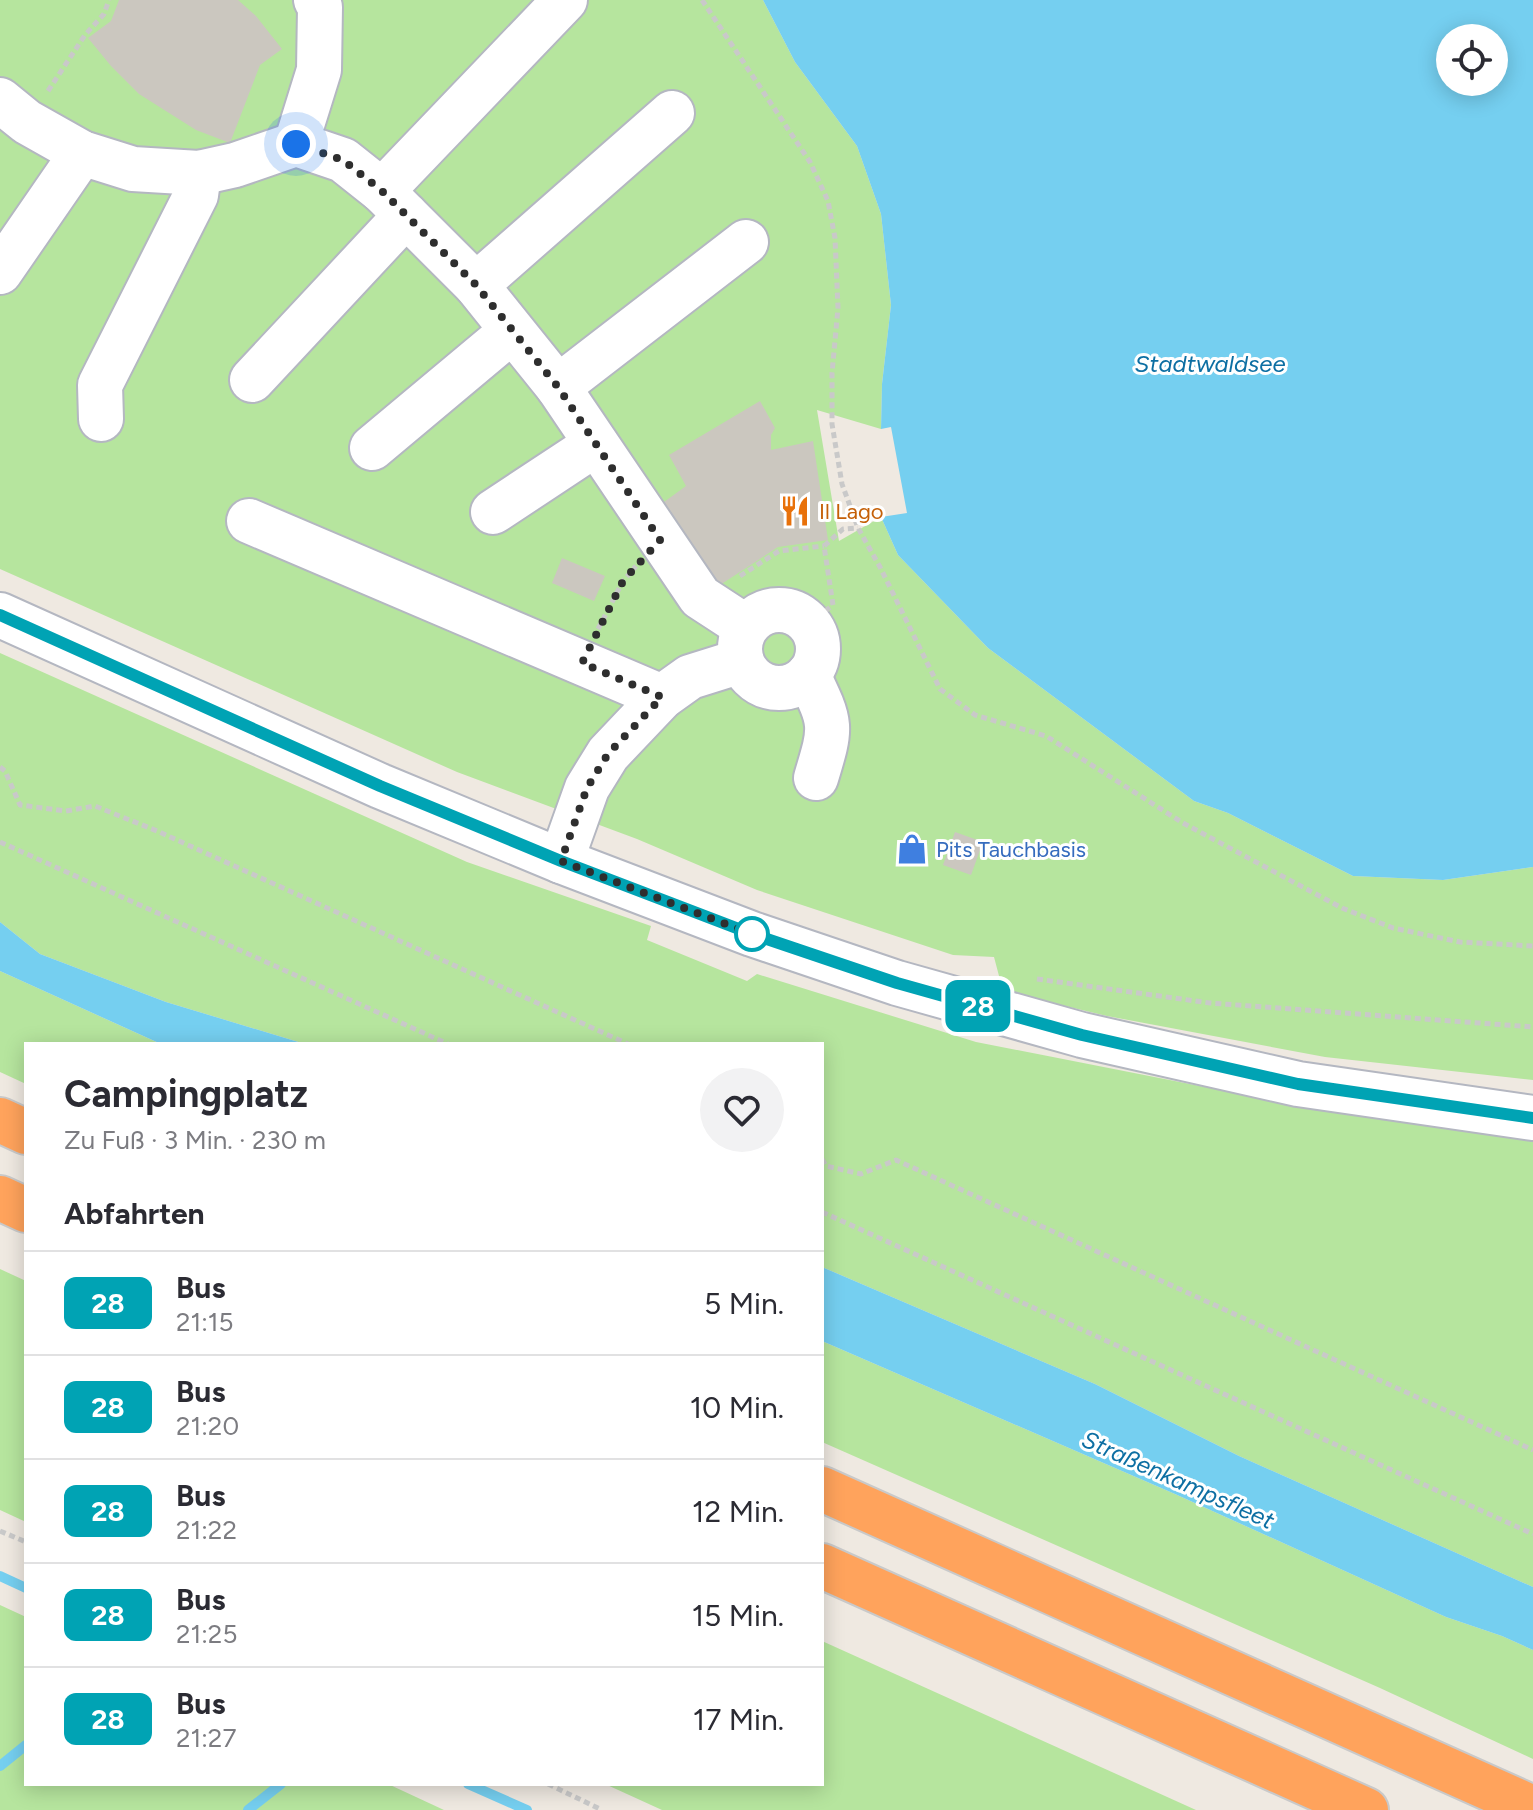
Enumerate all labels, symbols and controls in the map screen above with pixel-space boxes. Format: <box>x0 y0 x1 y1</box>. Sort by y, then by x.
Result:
map controls <box>1436 24 1508 96</box>
button: locate <box>1436 24 1508 96</box>
your location <box>276 124 316 164</box>
water label: Stadtwaldsee <box>1134 349 1286 378</box>
restaurant icon: Il Lago <box>778 494 812 528</box>
place label: Il Lago <box>819 498 884 525</box>
shop icon: Pits Tauchbasis <box>895 832 929 866</box>
place label: Pits Tauchbasis <box>936 836 1086 863</box>
unlabelled marker <box>735 917 769 951</box>
line badge: 28 <box>942 980 1014 1032</box>
text: 28 <box>961 989 995 1023</box>
button: heart <box>700 1068 784 1152</box>
text: Campingplatz <box>64 1071 308 1117</box>
text: Zu Fuß · 3 Min. · 230 m <box>64 1124 326 1156</box>
text: Abfahrten <box>64 1195 205 1232</box>
text: Bus <box>176 1269 225 1306</box>
text: 5 Min. <box>704 1285 784 1322</box>
text: 28 <box>91 1286 125 1320</box>
text: 21:15 <box>176 1306 234 1338</box>
text: Bus <box>176 1373 225 1410</box>
text: 10 Min. <box>690 1389 784 1426</box>
text: 28 <box>91 1390 125 1424</box>
text: 21:20 <box>176 1410 239 1442</box>
water label: Straßenkampsfleet <box>1078 1424 1279 1535</box>
text: Bus <box>176 1477 225 1514</box>
text: 12 Min. <box>692 1493 784 1530</box>
text: 28 <box>91 1494 125 1528</box>
text: 21:22 <box>176 1514 237 1546</box>
text: Bus <box>176 1581 225 1618</box>
text: 15 Min. <box>692 1597 784 1634</box>
text: 28 <box>91 1598 125 1632</box>
text: 21:25 <box>176 1618 237 1650</box>
text: Bus <box>176 1685 225 1722</box>
text: 17 Min. <box>693 1701 784 1738</box>
text: 28 <box>91 1702 125 1736</box>
text: 21:27 <box>176 1722 236 1754</box>

